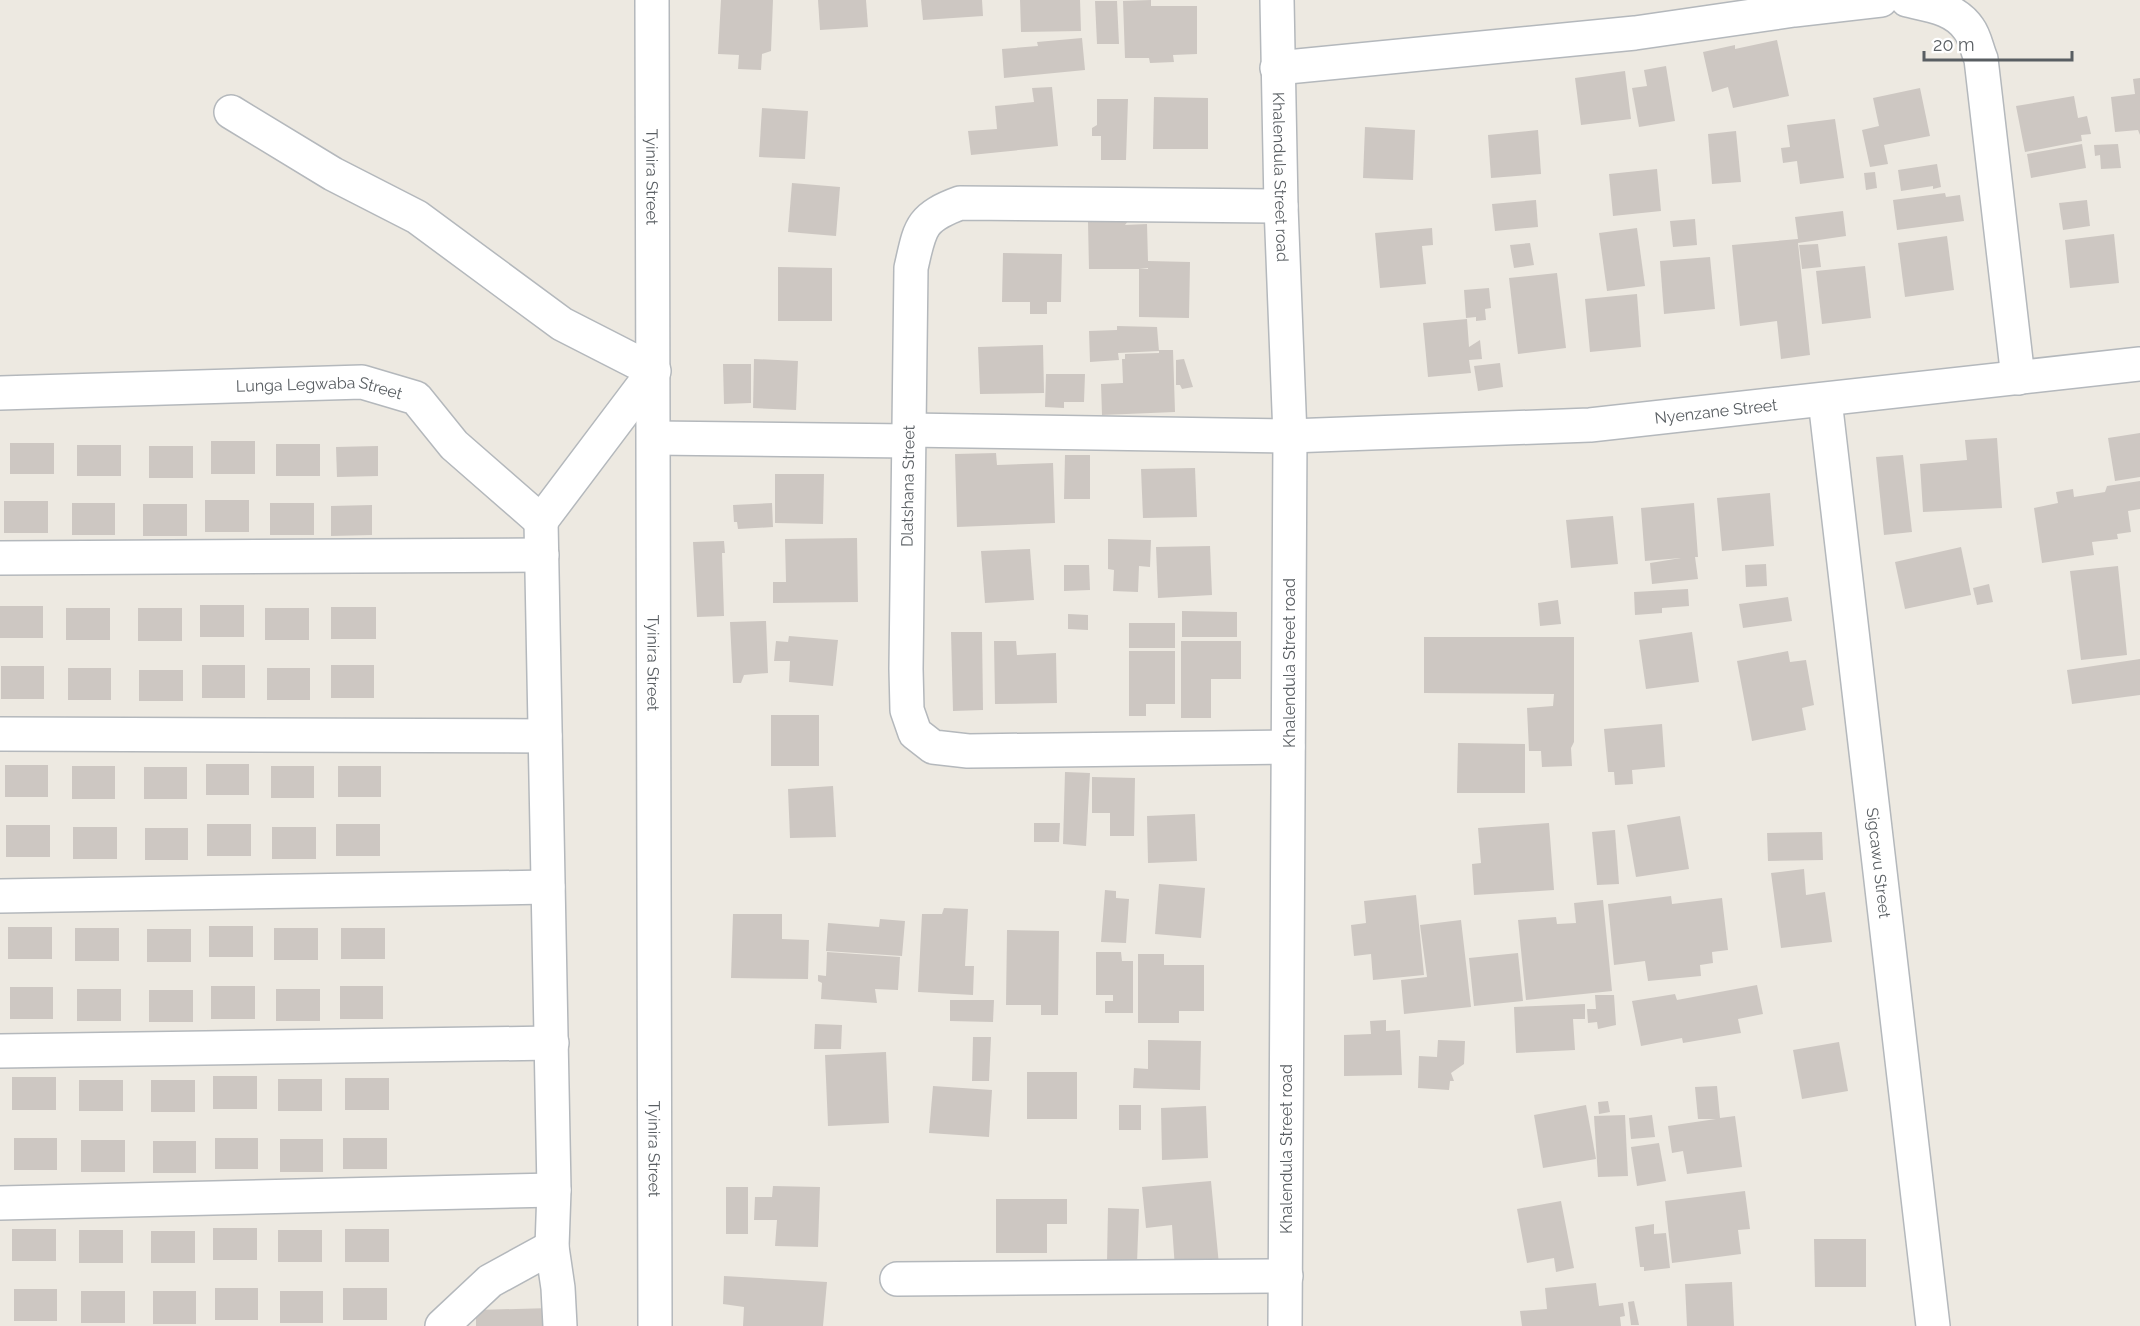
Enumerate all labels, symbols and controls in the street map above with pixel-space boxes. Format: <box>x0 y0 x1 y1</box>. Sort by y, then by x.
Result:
scale bar <box>1924 24 2072 62</box>
text: 20 m <box>1933 34 1975 55</box>
street label: Khalendula Street road <box>1269 92 1293 262</box>
street label: Tyinira Street <box>643 129 662 226</box>
street label: Lunga Legwaba Street <box>236 372 405 403</box>
street label: Nyenzane Street <box>1654 395 1779 427</box>
street label: Dlatshana Street <box>897 424 919 547</box>
street label: Khalendula Street road <box>1280 578 1299 748</box>
street label: Tyinira Street <box>644 615 663 712</box>
street label: Sigcawu Street <box>1863 806 1895 920</box>
street label: Khalendula Street road <box>1277 1064 1296 1234</box>
street label: Tyinira Street <box>645 1101 664 1198</box>

